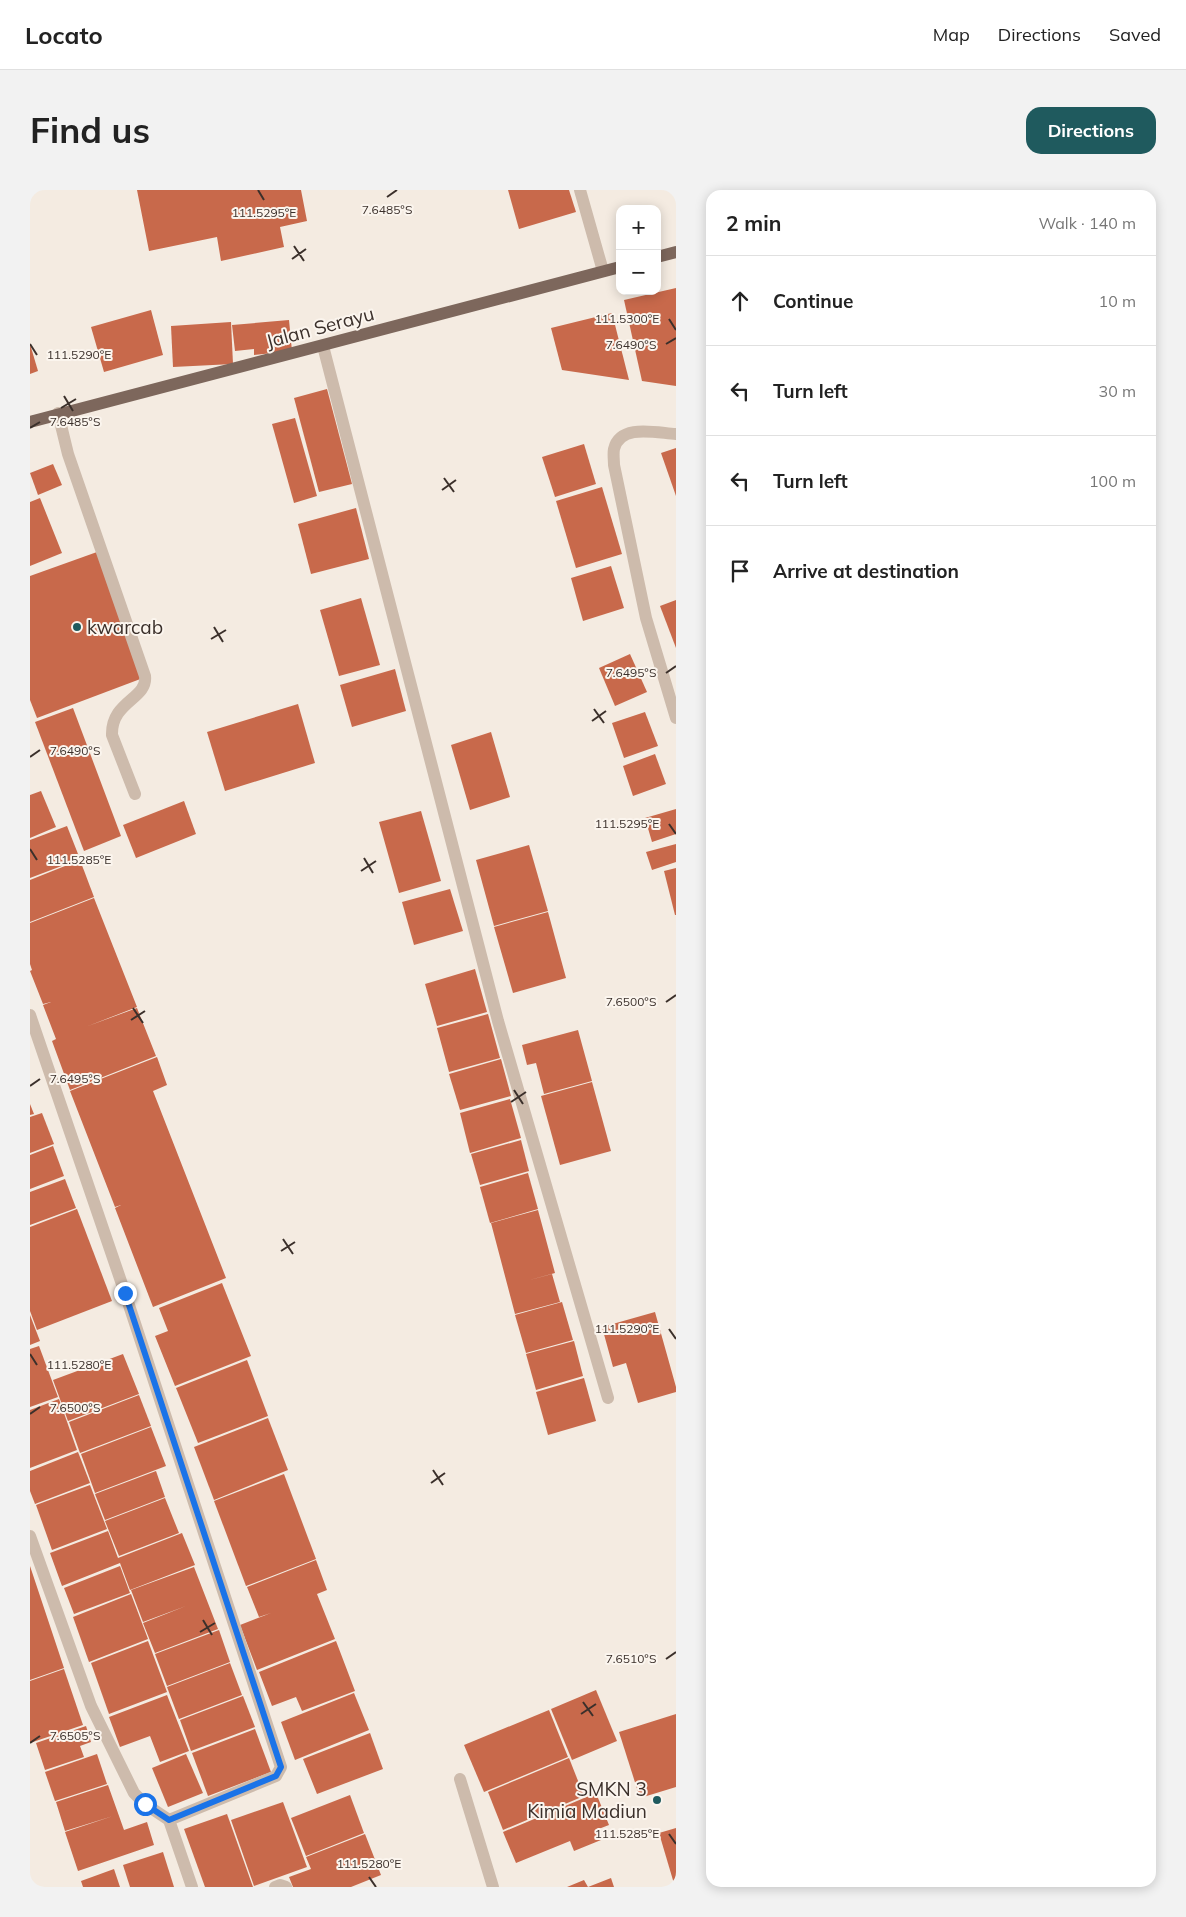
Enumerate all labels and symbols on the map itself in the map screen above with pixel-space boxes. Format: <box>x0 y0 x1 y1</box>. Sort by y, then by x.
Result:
text: 7.6485°S <box>362 202 412 217</box>
text: 111.5295°E <box>232 205 296 220</box>
street label: Jalan Serayu <box>263 301 377 353</box>
text: 111.5300°E <box>595 311 659 326</box>
text: 7.6490°S <box>606 337 656 352</box>
text: 111.5290°E <box>47 347 111 362</box>
text: 7.6485°S <box>50 414 100 429</box>
place label: kwarcab <box>87 615 163 639</box>
marker: kwarcab <box>71 621 83 633</box>
text: 7.6495°S <box>606 665 656 680</box>
text: 7.6490°S <box>50 743 100 758</box>
text: 111.5295°E <box>595 816 659 831</box>
text: 111.5285°E <box>47 852 111 867</box>
text: 7.6500°S <box>606 994 656 1009</box>
text: 7.6495°S <box>50 1071 100 1086</box>
route end <box>114 1282 137 1305</box>
text: 111.5290°E <box>595 1321 659 1336</box>
text: 111.5280°E <box>47 1357 111 1372</box>
text: 7.6500°S <box>50 1400 100 1415</box>
text: 7.6510°S <box>606 1651 656 1666</box>
text: 7.6505°S <box>50 1728 100 1743</box>
place label: SMKN 3 Kimia Madiun <box>527 1777 647 1823</box>
route start <box>134 1793 157 1816</box>
marker: SMKN 3 Kimia Madiun <box>651 1794 663 1806</box>
text: 111.5285°E <box>595 1826 659 1841</box>
text: 111.5280°E <box>337 1856 401 1871</box>

